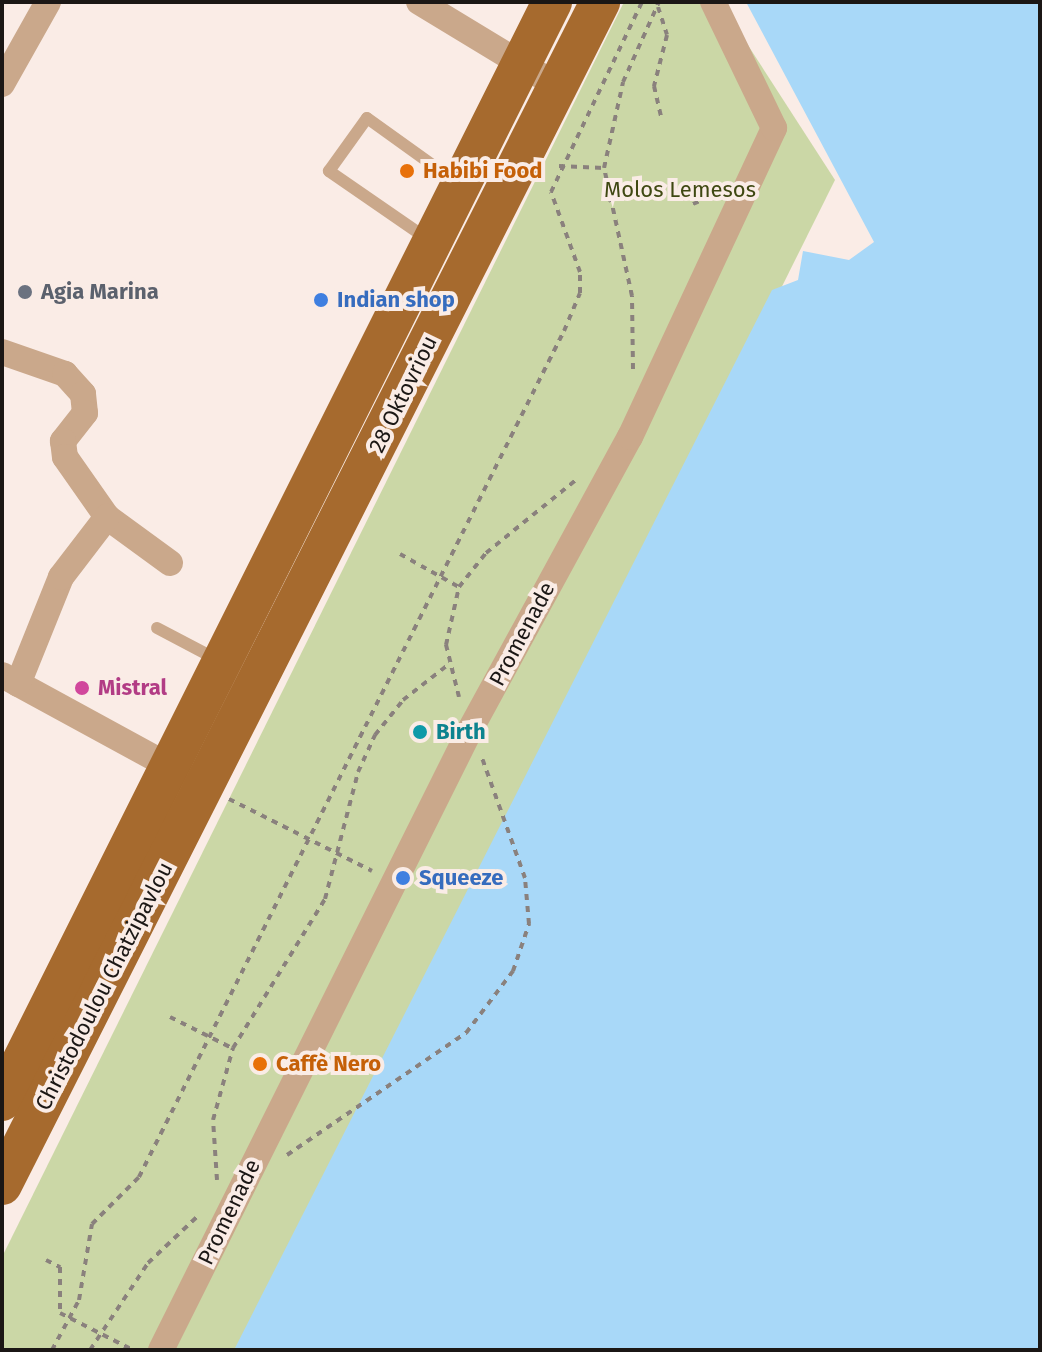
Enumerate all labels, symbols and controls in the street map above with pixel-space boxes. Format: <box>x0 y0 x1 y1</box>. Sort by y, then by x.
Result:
place label: Habibi Food <box>423 158 542 184</box>
marker: Habibi Food <box>398 162 416 180</box>
park label: Molos Lemesos <box>604 177 756 203</box>
place label: Agia Marina <box>41 279 159 305</box>
marker: Agia Marina <box>16 283 34 301</box>
place label: Indian shop <box>337 287 455 313</box>
marker: Indian shop <box>312 291 330 309</box>
street label: 28 Oktovriou <box>363 331 443 457</box>
street label: Promenade <box>484 578 560 690</box>
place label: Mistral <box>98 675 167 701</box>
marker: Mistral <box>73 679 91 697</box>
place label: Birth <box>436 719 486 745</box>
marker: Birth <box>411 723 429 741</box>
street label: Christodoulou Chatzipavlou <box>30 857 178 1115</box>
place label: Squeeze <box>419 865 504 891</box>
marker: Squeeze <box>394 869 412 887</box>
place label: Caffè Nero <box>276 1051 381 1077</box>
marker: Caffè Nero <box>251 1055 269 1073</box>
street label: Promenade <box>192 1155 266 1269</box>

